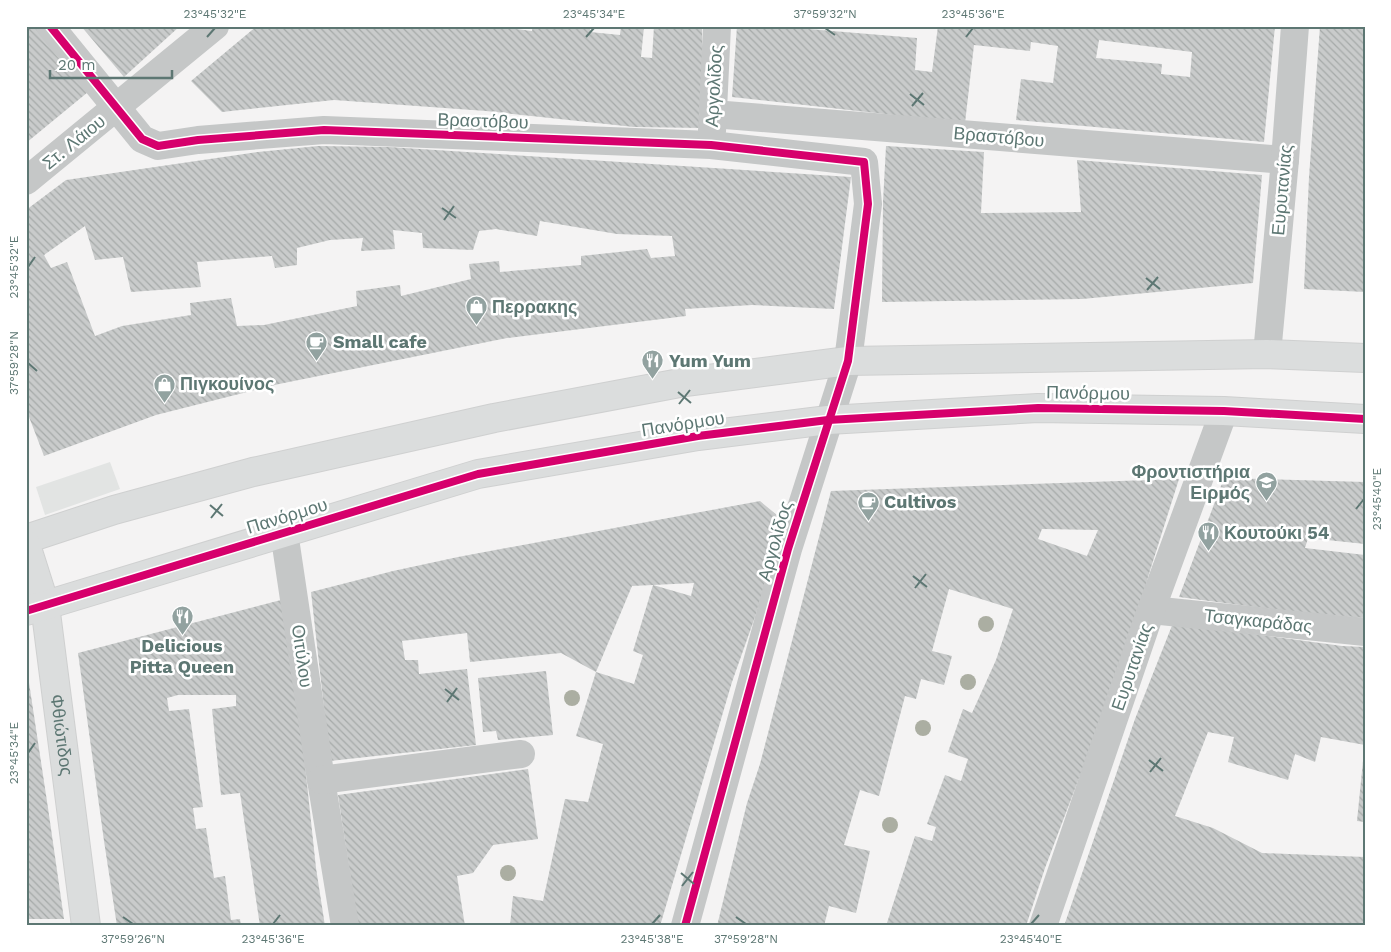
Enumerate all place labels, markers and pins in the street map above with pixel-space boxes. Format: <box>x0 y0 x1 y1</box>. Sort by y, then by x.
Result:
shop icon: Περρακης <box>464 295 488 326</box>
place label: Περρακης <box>492 296 577 317</box>
cafe icon: Small cafe <box>305 330 329 361</box>
place label: Small cafe <box>333 331 427 352</box>
restaurant icon: Yum Yum <box>641 349 665 380</box>
place label: Yum Yum <box>669 350 751 371</box>
shop icon: Πιγκουίνος <box>152 372 176 403</box>
place label: Πιγκουίνος <box>180 373 274 394</box>
place label: Φροντιστήρια Ειρμός <box>1132 461 1250 503</box>
school or university icon: Φροντιστήρια Ειρμός <box>1254 470 1278 501</box>
cafe icon: Cultivos <box>856 490 880 521</box>
place label: Cultivos <box>884 491 957 512</box>
restaurant icon: Κουτούκι 54 <box>1196 521 1220 552</box>
place label: Κουτούκι 54 <box>1224 522 1330 543</box>
restaurant icon: Delicious Pitta Queen <box>170 604 194 635</box>
place label: Delicious Pitta Queen <box>130 635 234 677</box>

